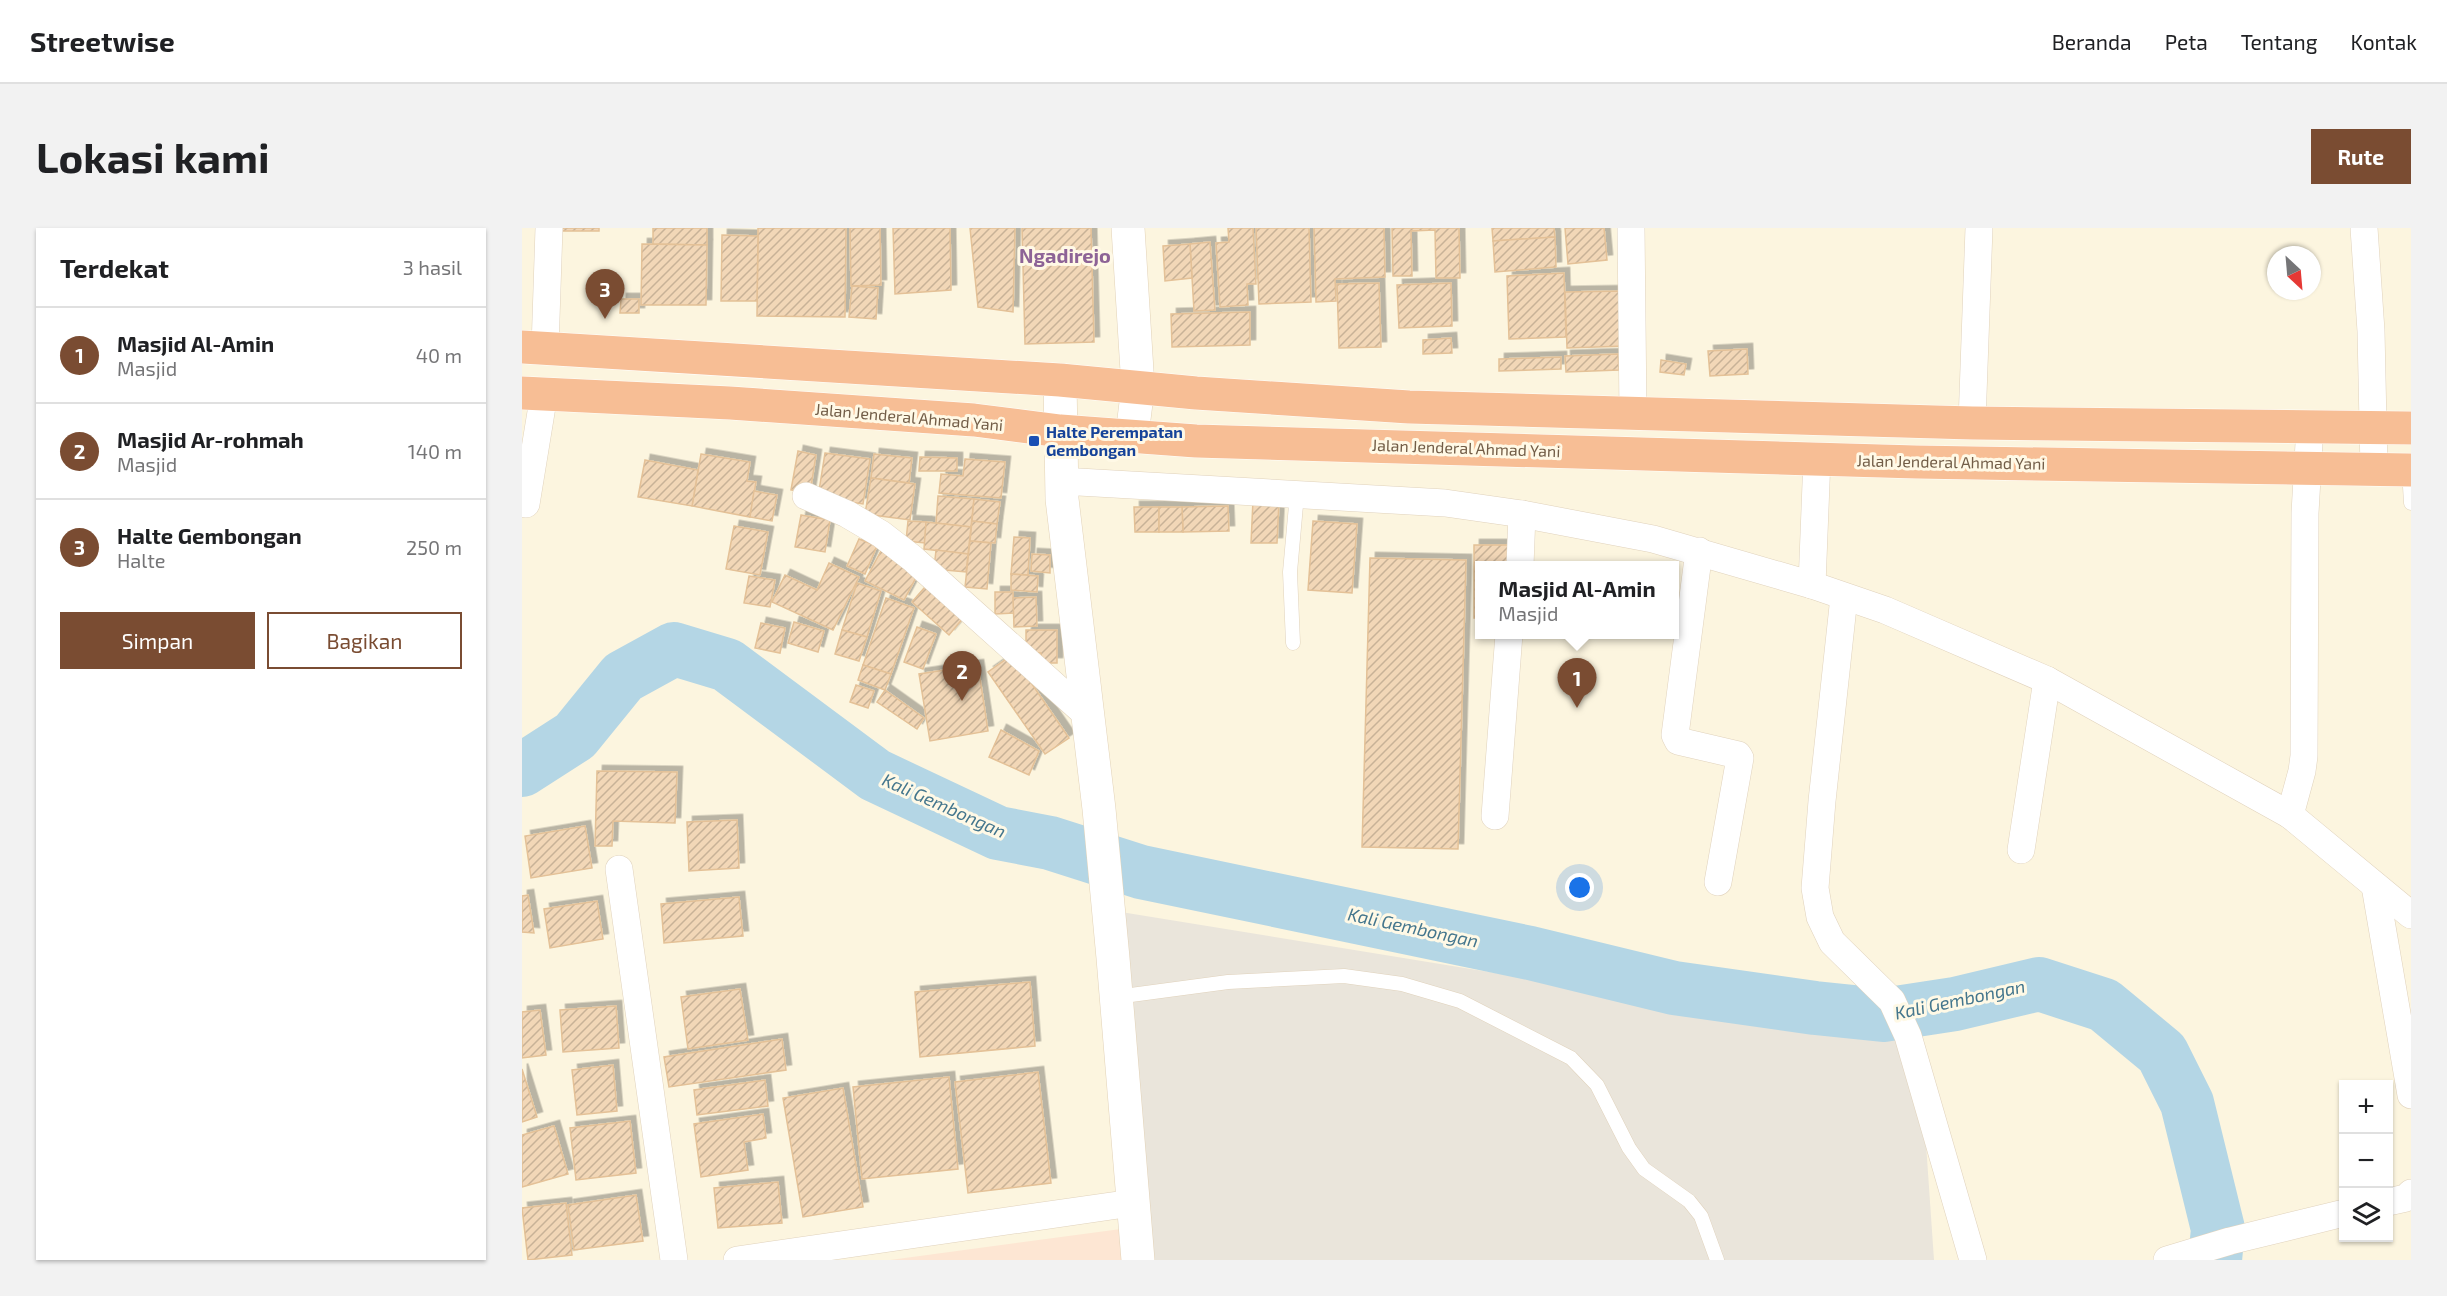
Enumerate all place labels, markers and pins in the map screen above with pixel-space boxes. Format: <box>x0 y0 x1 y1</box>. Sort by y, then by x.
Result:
pin: 3 <box>586 270 625 319</box>
place label: Halte Perempatan Gembongan <box>1046 422 1183 459</box>
marker: Halte Perempatan Gembongan <box>1027 434 1041 448</box>
pin: 2 <box>942 652 982 701</box>
pin: 1 <box>1558 658 1596 708</box>

